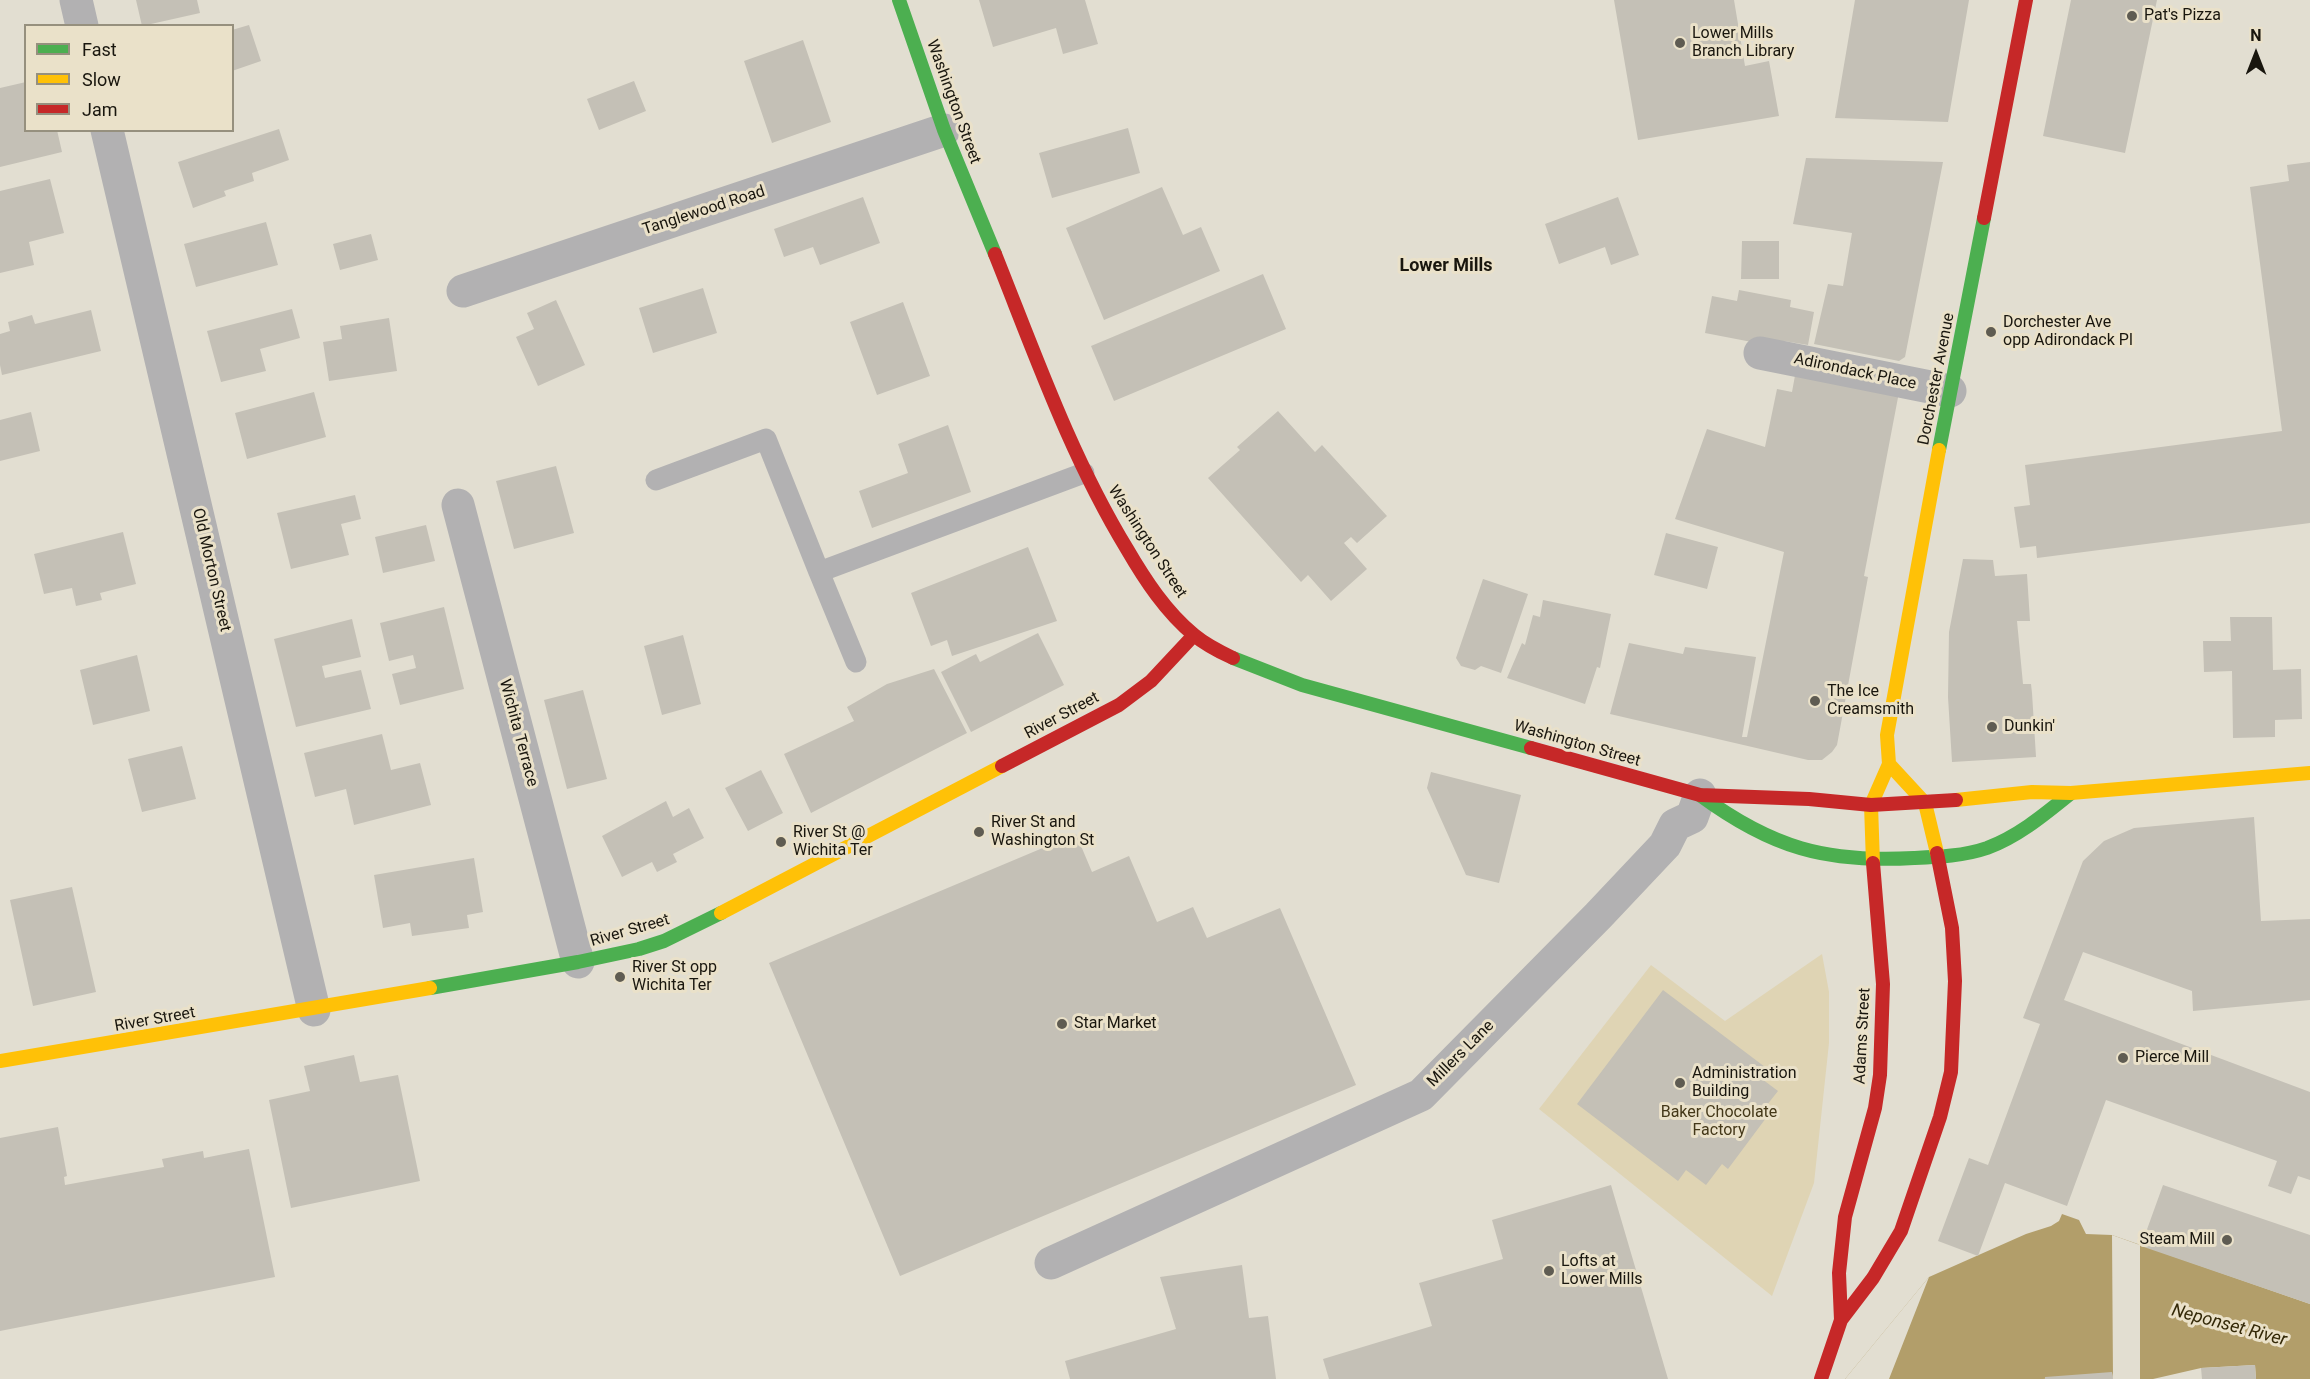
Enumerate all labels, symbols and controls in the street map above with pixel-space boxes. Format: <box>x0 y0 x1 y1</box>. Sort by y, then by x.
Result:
place label: Pat's Pizza <box>2144 6 2221 26</box>
marker: Pat's Pizza <box>2125 9 2139 23</box>
legend <box>24 24 234 132</box>
place label: Lower Mills Branch Library <box>1692 24 1794 62</box>
north arrow <box>2226 24 2286 84</box>
text: N <box>2250 26 2262 45</box>
marker: Lower Mills Branch Library <box>1673 36 1687 50</box>
street label: Washington Street <box>922 37 984 167</box>
text: Fast <box>82 39 117 60</box>
text: Slow <box>82 69 121 90</box>
text: Jam <box>82 99 118 120</box>
street label: Tanglewood Road <box>640 182 768 240</box>
district label: Lower Mills <box>1399 255 1493 277</box>
street label: Dorchester Avenue <box>1915 311 1959 447</box>
place label: Dorchester Ave opp Adirondack Pl <box>2003 313 2133 351</box>
marker: Dorchester Ave opp Adirondack Pl <box>1984 325 1998 339</box>
street label: Adirondack Place <box>1792 350 1918 394</box>
street label: Washington Street <box>1103 482 1191 602</box>
street label: Old Morton Street <box>187 506 235 634</box>
street label: Wichita Terrace <box>494 677 542 789</box>
place label: The Ice Creamsmith <box>1827 682 1914 720</box>
street label: River Street <box>1022 688 1102 744</box>
marker: The Ice Creamsmith <box>1808 694 1822 708</box>
street label: Washington Street <box>1512 717 1642 771</box>
place label: Dunkin' <box>2004 717 2055 737</box>
marker: Dunkin' <box>1985 720 1999 734</box>
place label: River St and Washington St <box>991 813 1094 851</box>
place label: River St @ Wichita Ter <box>793 823 873 861</box>
marker: River St and Washington St <box>972 825 986 839</box>
marker: River St @ Wichita Ter <box>774 835 788 849</box>
street label: River Street <box>588 911 672 951</box>
place label: River St opp Wichita Ter <box>632 958 717 996</box>
marker: River St opp Wichita Ter <box>613 970 627 984</box>
street label: Adams Street <box>1851 987 1875 1085</box>
street label: River Street <box>113 1003 197 1037</box>
place label: Star Market <box>1074 1014 1157 1034</box>
marker: Star Market <box>1055 1017 1069 1031</box>
street label: Millers Lane <box>1424 1017 1498 1091</box>
place label: Pierce Mill <box>2135 1048 2209 1068</box>
marker: Pierce Mill <box>2116 1051 2130 1065</box>
place label: Administration Building <box>1692 1064 1796 1102</box>
marker: Administration Building <box>1673 1076 1687 1090</box>
park label: Baker Chocolate Factory <box>1661 1103 1777 1141</box>
place label: Steam Mill <box>2139 1230 2215 1250</box>
marker: Steam Mill <box>2220 1233 2234 1247</box>
place label: Lofts at Lower Mills <box>1561 1252 1643 1290</box>
marker: Lofts at Lower Mills <box>1542 1264 1556 1278</box>
water label: Neponset River <box>2169 1300 2289 1352</box>

